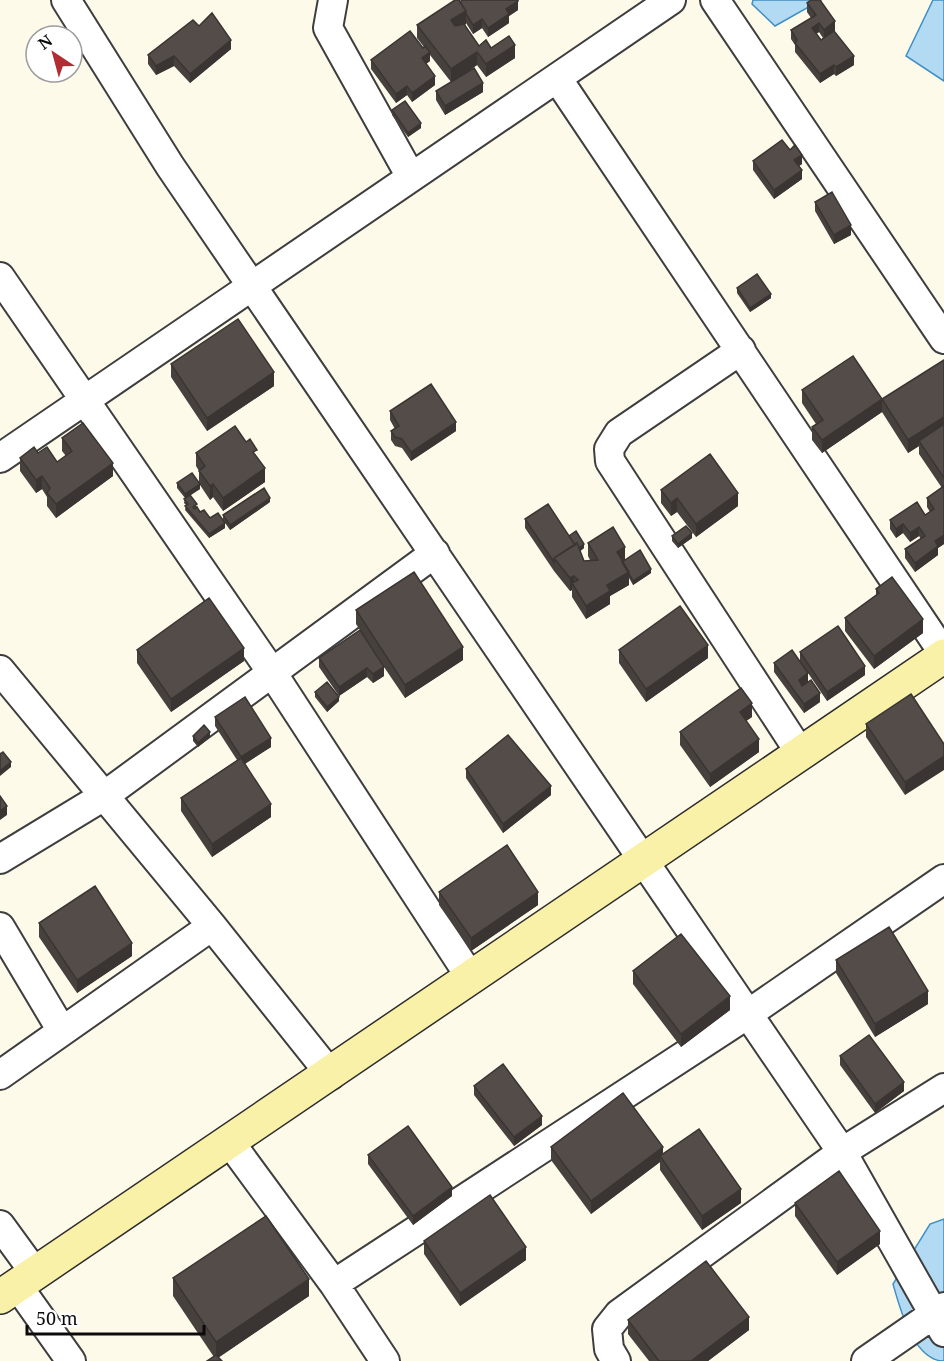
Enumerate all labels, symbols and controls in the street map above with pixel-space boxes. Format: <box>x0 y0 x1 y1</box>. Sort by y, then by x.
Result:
north arrow <box>24 24 84 84</box>
text: N <box>34 29 57 54</box>
scale bar <box>27 1298 204 1336</box>
text: 50 m <box>36 1306 78 1330</box>

